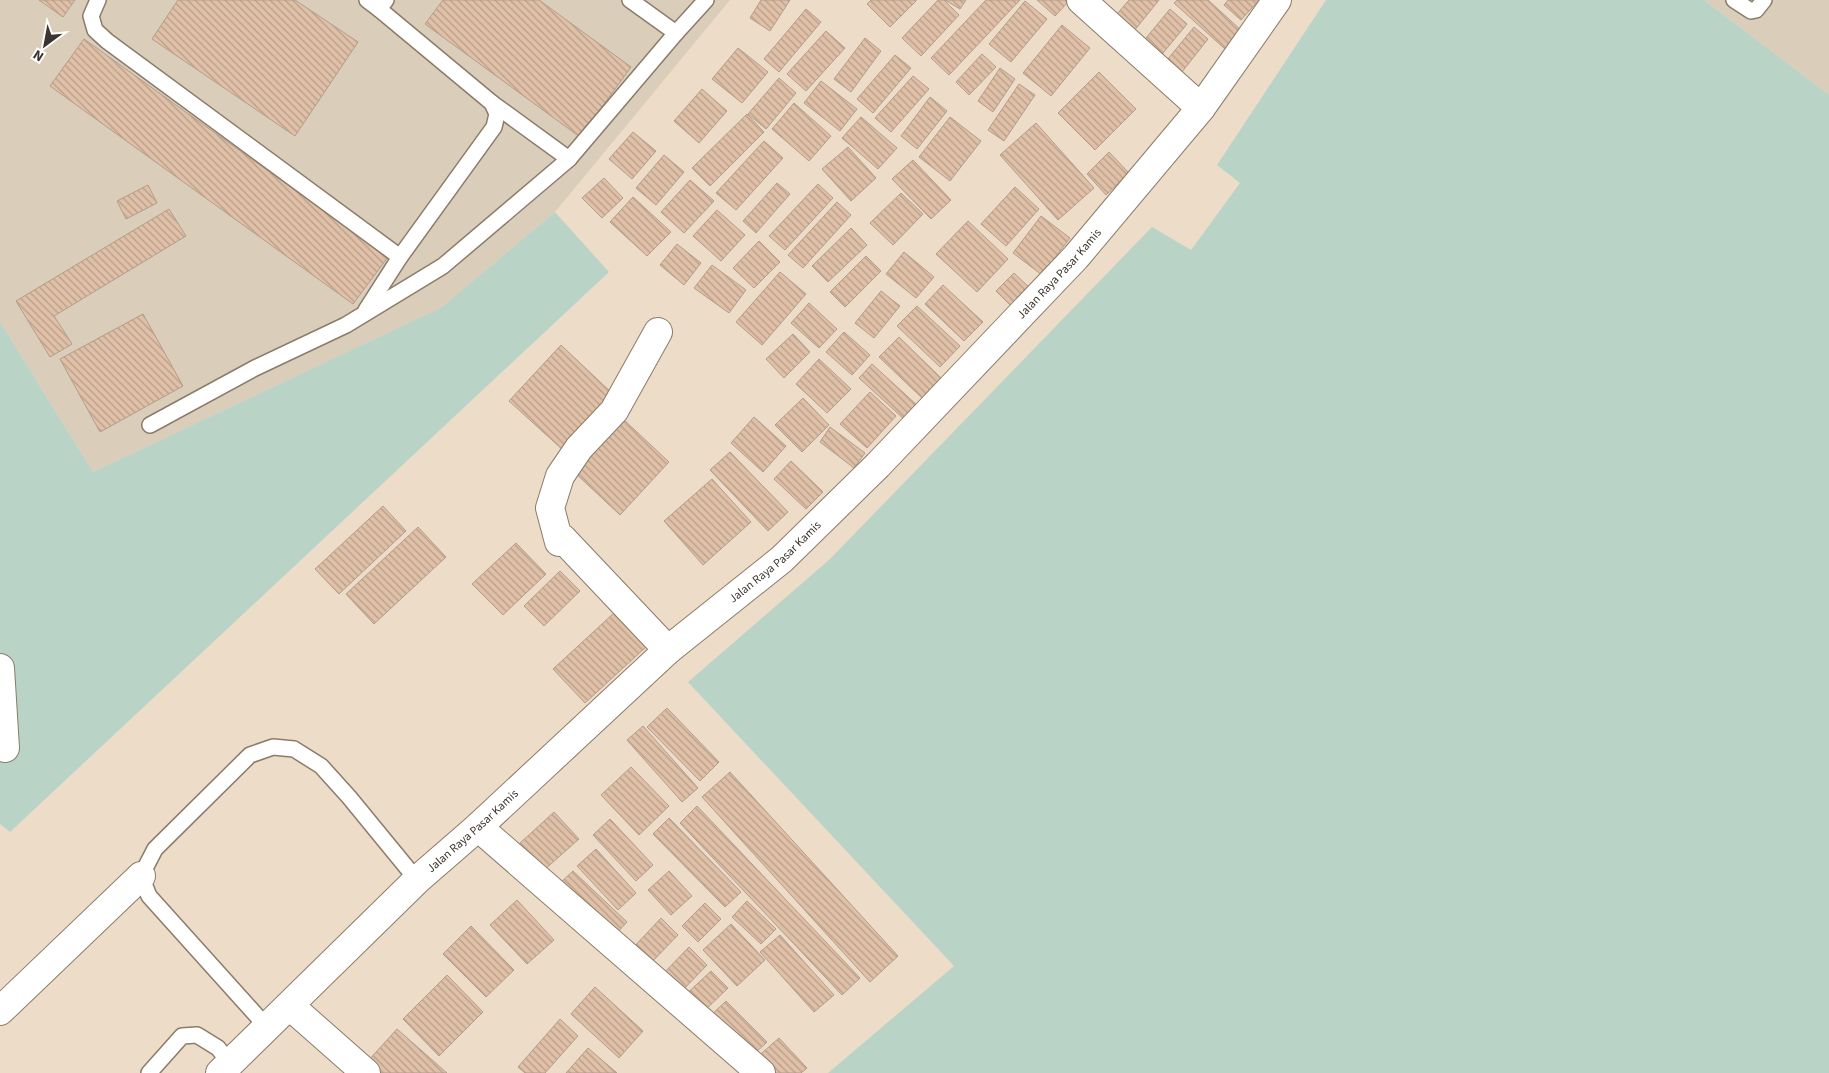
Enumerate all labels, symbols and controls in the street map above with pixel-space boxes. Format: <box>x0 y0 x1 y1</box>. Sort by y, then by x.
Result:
north arrow <box>20 20 70 70</box>
text: N <box>29 44 48 66</box>
street label: Jalan Raya Pasar Kamis <box>1013 225 1105 323</box>
street label: Jalan Raya Pasar Kamis <box>725 517 825 607</box>
street label: Jalan Raya Pasar Kamis <box>423 786 522 877</box>

